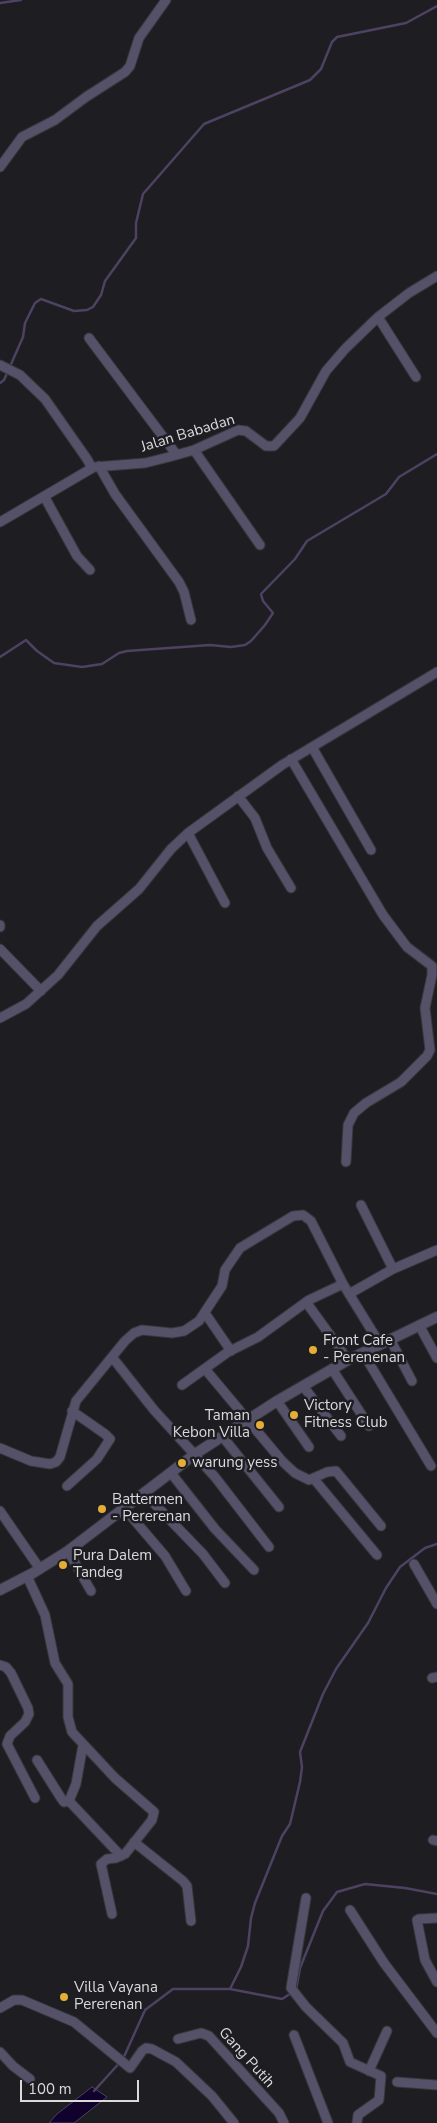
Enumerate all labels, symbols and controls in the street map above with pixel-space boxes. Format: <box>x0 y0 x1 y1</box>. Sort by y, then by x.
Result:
street label: Jalan Babadan <box>139 411 237 457</box>
place label: Front Cafe - Perenenan <box>323 1332 405 1367</box>
marker: Front Cafe - Perenenan <box>307 1344 319 1356</box>
place label: Victory Fitness Club <box>304 1397 387 1432</box>
place label: Taman Kebon Villa <box>173 1407 250 1442</box>
marker: Victory Fitness Club <box>288 1409 300 1421</box>
marker: Taman Kebon Villa <box>254 1419 266 1431</box>
place label: warung yess <box>192 1454 277 1472</box>
marker: warung yess <box>176 1457 188 1469</box>
place label: Battermen - Pererenan <box>112 1491 191 1526</box>
marker: Battermen - Pererenan <box>96 1503 108 1515</box>
place label: Pura Dalem Tandeg <box>73 1547 152 1582</box>
marker: Pura Dalem Tandeg <box>57 1559 69 1571</box>
place label: Villa Vayana Pererenan <box>74 1979 158 2014</box>
marker: Villa Vayana Pererenan <box>58 1991 70 2003</box>
street label: Gang Putih <box>214 2024 278 2092</box>
scale bar <box>22 2070 141 2102</box>
text: 100 m <box>28 2079 72 2099</box>

